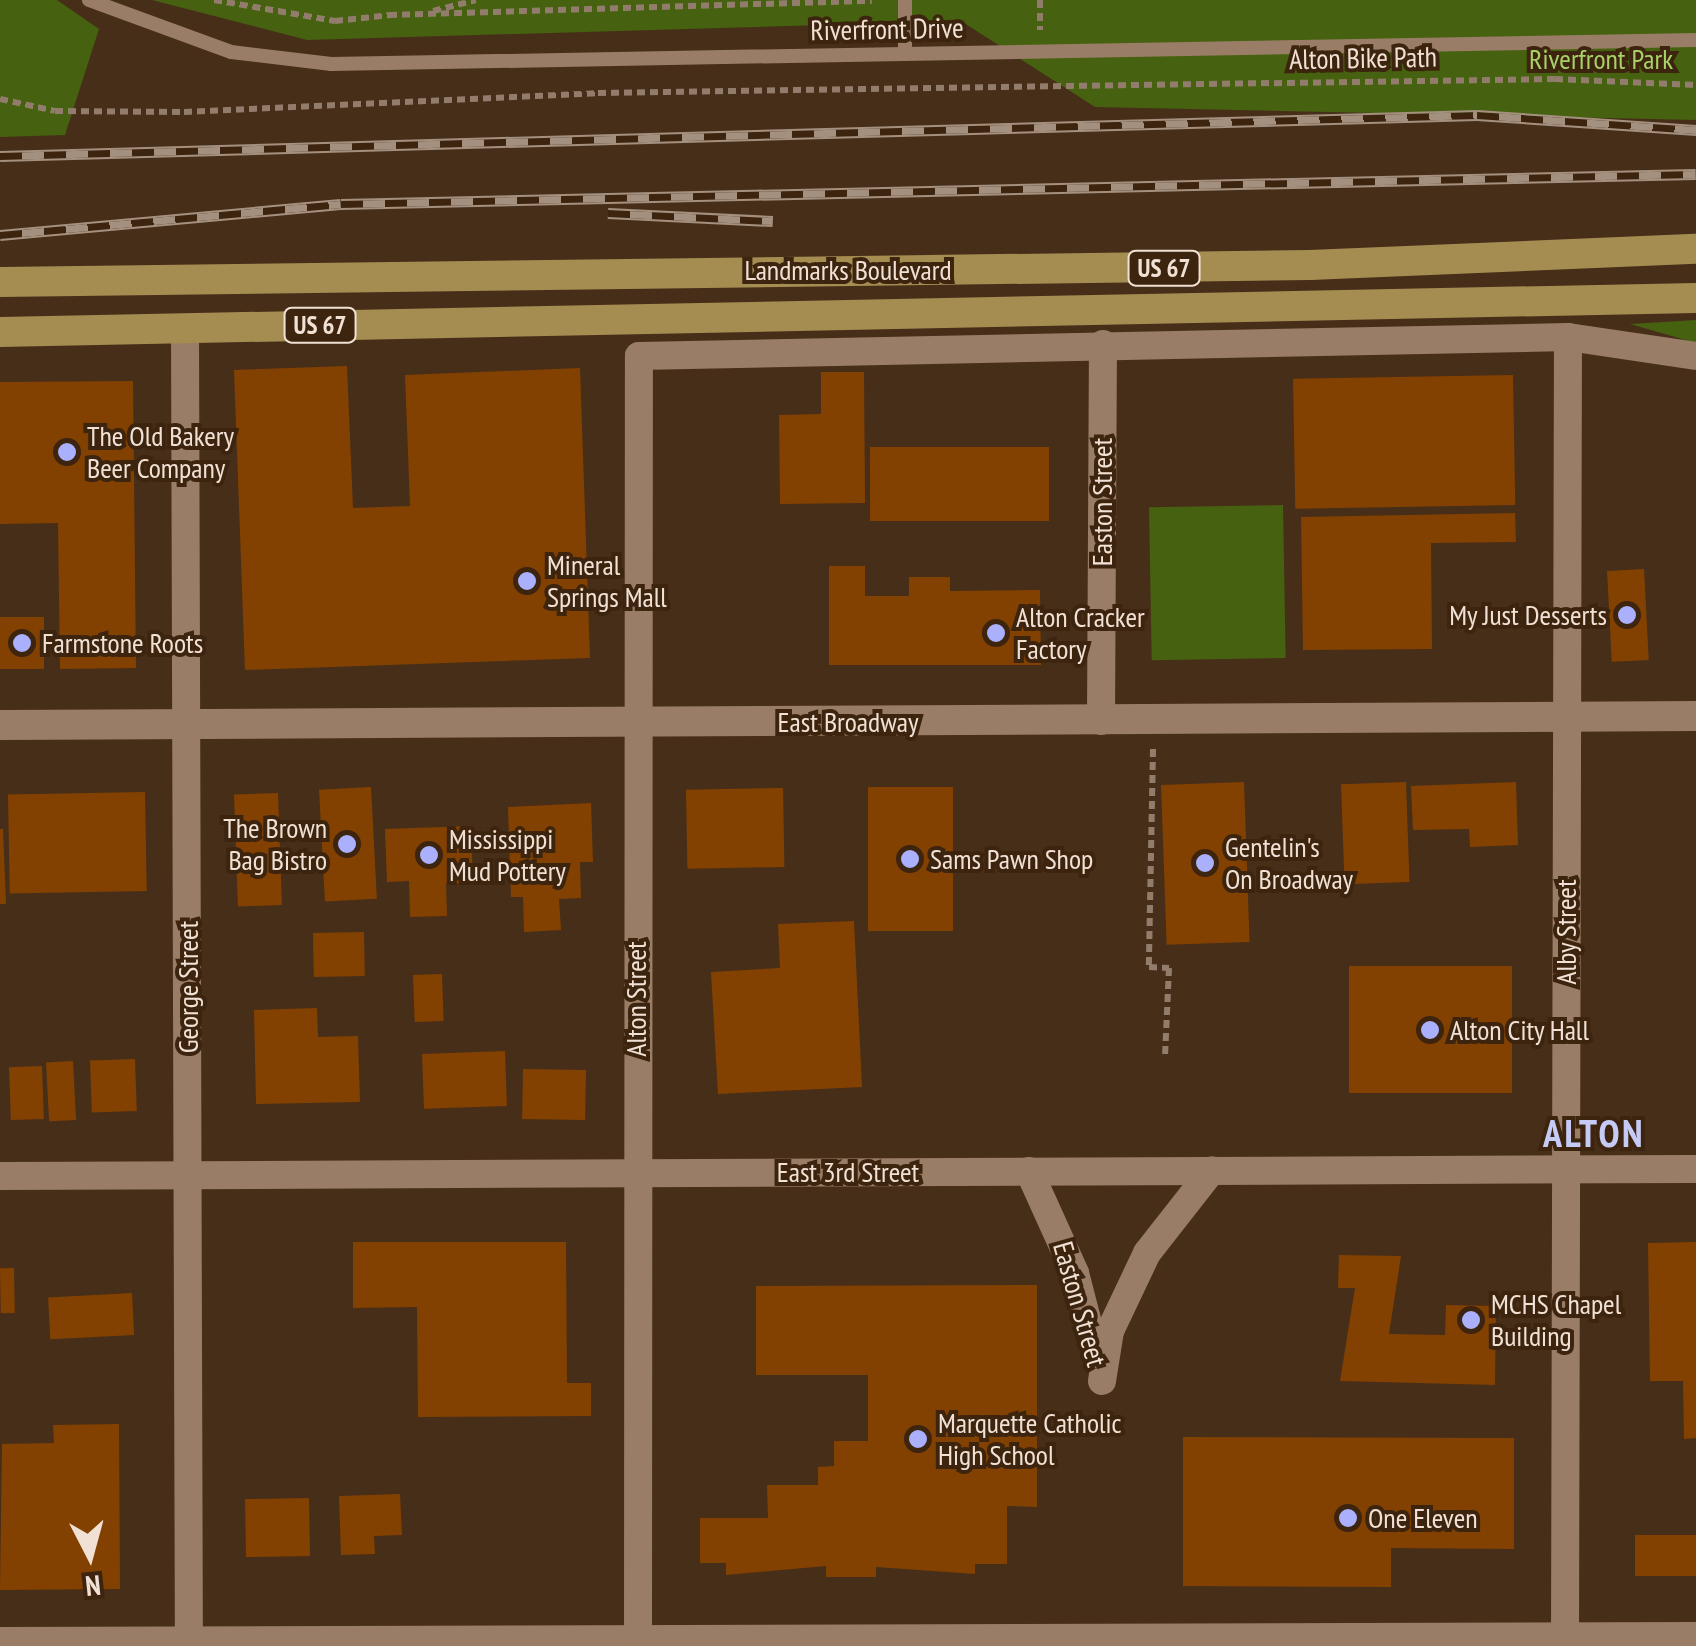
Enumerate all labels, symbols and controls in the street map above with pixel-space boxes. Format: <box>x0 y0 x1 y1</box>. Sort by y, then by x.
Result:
street label: Riverfront Drive <box>810 11 964 47</box>
street label: Alton Bike Path <box>1289 40 1437 76</box>
park label: Riverfront Park <box>1529 42 1673 76</box>
road number: US 67 <box>1126 248 1202 288</box>
street label: Landmarks Boulevard <box>744 253 952 287</box>
road number: US 67 <box>282 305 358 345</box>
place label: The Old Bakery Beer Company <box>87 419 234 485</box>
street label: Easton Street <box>1085 438 1119 566</box>
marker: The Old Bakery Beer Company <box>56 441 78 463</box>
place label: Mineral Springs Mall <box>547 548 667 614</box>
marker: Mineral Springs Mall <box>516 570 538 592</box>
place label: My Just Desserts <box>1448 598 1607 632</box>
place label: Alton Cracker Factory <box>1016 600 1145 666</box>
marker: My Just Desserts <box>1616 604 1638 626</box>
marker: Alton Cracker Factory <box>985 622 1007 644</box>
place label: Farmstone Roots <box>42 626 203 660</box>
marker: Farmstone Roots <box>11 632 33 654</box>
street label: East Broadway <box>778 705 918 739</box>
place label: The Brown Bag Bistro <box>223 811 327 877</box>
place label: Mississippi Mud Pottery <box>449 822 566 888</box>
place label: Gentelin's On Broadway <box>1225 830 1353 896</box>
marker: The Brown Bag Bistro <box>336 833 358 855</box>
place label: Sams Pawn Shop <box>930 842 1093 876</box>
marker: Mississippi Mud Pottery <box>418 844 440 866</box>
marker: Sams Pawn Shop <box>899 848 921 870</box>
marker: Gentelin's On Broadway <box>1194 852 1216 874</box>
street label: Alby Street <box>1549 879 1583 985</box>
street label: George Street <box>171 921 205 1053</box>
street label: Alton Street <box>619 941 653 1057</box>
place label: Alton City Hall <box>1450 1013 1590 1047</box>
marker: Alton City Hall <box>1419 1019 1441 1041</box>
district label: ALTON <box>1543 1110 1645 1156</box>
street label: East 3rd Street <box>777 1155 919 1189</box>
street label: Easton Street <box>1046 1238 1114 1370</box>
place label: MCHS Chapel Building <box>1491 1287 1621 1353</box>
marker: MCHS Chapel Building <box>1460 1309 1482 1331</box>
place label: Marquette Catholic High School <box>938 1406 1122 1472</box>
marker: Marquette Catholic High School <box>907 1428 929 1450</box>
place label: One Eleven <box>1368 1501 1478 1535</box>
north arrow <box>40 1506 140 1606</box>
marker: One Eleven <box>1337 1507 1359 1529</box>
text: N <box>84 1567 103 1606</box>

